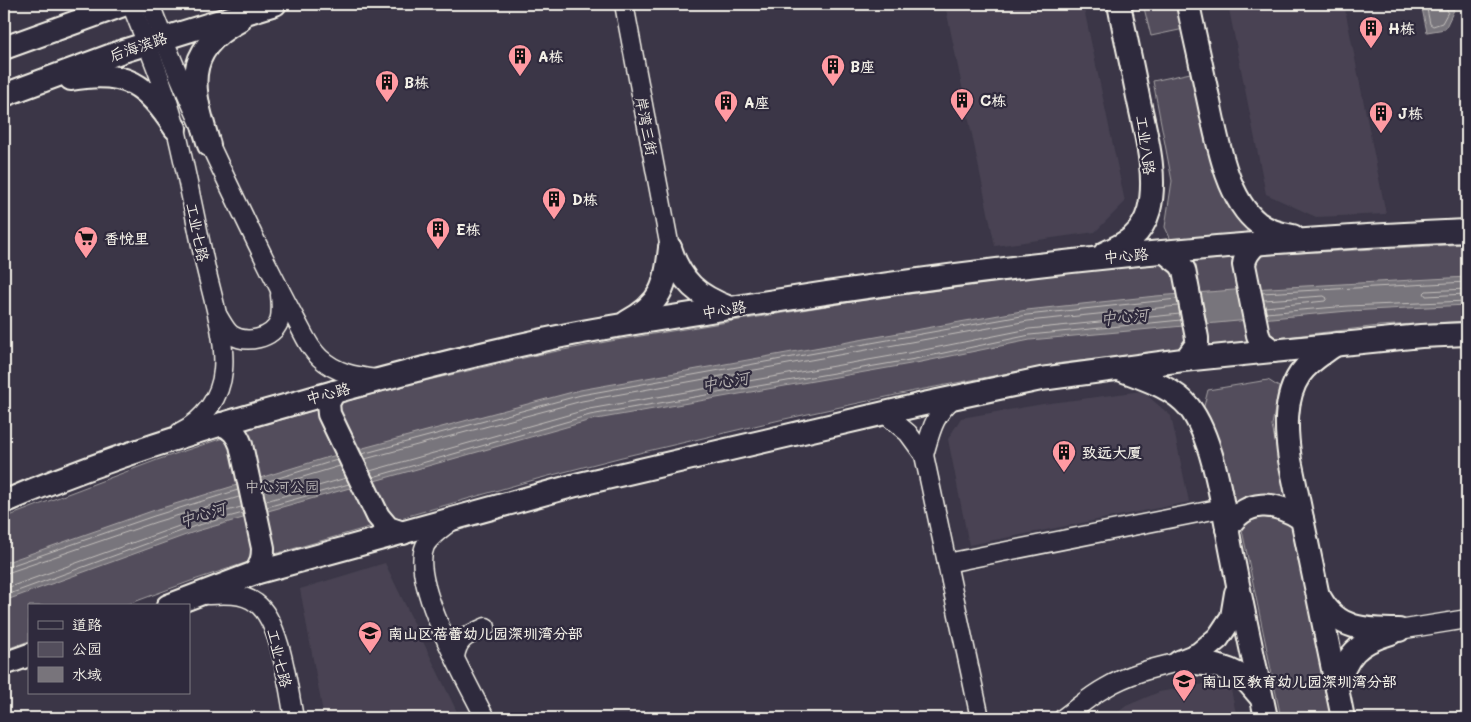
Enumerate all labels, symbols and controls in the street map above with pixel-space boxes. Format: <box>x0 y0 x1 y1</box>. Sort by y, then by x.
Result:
building icon: H栋 <box>1358 15 1384 49</box>
place label: H栋 <box>1388 18 1415 38</box>
street label: 后海滨路 <box>106 27 170 65</box>
building icon: A栋 <box>507 43 533 77</box>
place label: A栋 <box>538 46 563 66</box>
building icon: B座 <box>820 53 846 87</box>
place label: B座 <box>850 56 875 76</box>
building icon: B栋 <box>374 69 400 103</box>
place label: B栋 <box>404 72 429 92</box>
building icon: C栋 <box>949 87 975 121</box>
building icon: A座 <box>713 89 739 123</box>
place label: C栋 <box>980 90 1006 110</box>
place label: A座 <box>744 92 769 112</box>
street label: 岸湾三街 <box>631 95 663 157</box>
building icon: J栋 <box>1368 100 1394 134</box>
place label: J栋 <box>1398 103 1423 123</box>
street label: 工业八路 <box>1132 114 1160 176</box>
building icon: D栋 <box>541 186 567 220</box>
place label: D栋 <box>572 189 598 209</box>
street label: 工业七路 <box>182 201 214 263</box>
building icon: E栋 <box>425 216 451 250</box>
place label: E栋 <box>456 219 481 239</box>
supermarket icon: 香悦里 <box>73 225 99 259</box>
place label: 香悦里 <box>104 228 149 248</box>
street label: 中心路 <box>1103 243 1149 267</box>
street label: 中心路 <box>700 296 748 322</box>
water label: 中心河 <box>1099 303 1152 329</box>
water label: 中心河 <box>700 366 753 396</box>
street label: 中心路 <box>304 378 352 408</box>
building icon: 致远大厦 <box>1051 439 1077 473</box>
place label: 致远大厦 <box>1082 442 1142 462</box>
park label: 中心河公园 <box>244 476 320 496</box>
water label: 中心河 <box>176 496 231 531</box>
legend <box>28 604 190 694</box>
text: 道路 <box>72 614 102 634</box>
school or university icon: 南山区蓓蕾幼儿园深圳湾分部 <box>357 620 383 654</box>
place label: 南山区蓓蕾幼儿园深圳湾分部 <box>388 623 583 643</box>
street label: 工业七路 <box>263 626 297 690</box>
text: 公园 <box>72 638 102 658</box>
text: 水域 <box>72 664 102 684</box>
school or university icon: 南山区教育幼儿园深圳湾分部 <box>1171 668 1197 702</box>
place label: 南山区教育幼儿园深圳湾分部 <box>1202 671 1397 691</box>

